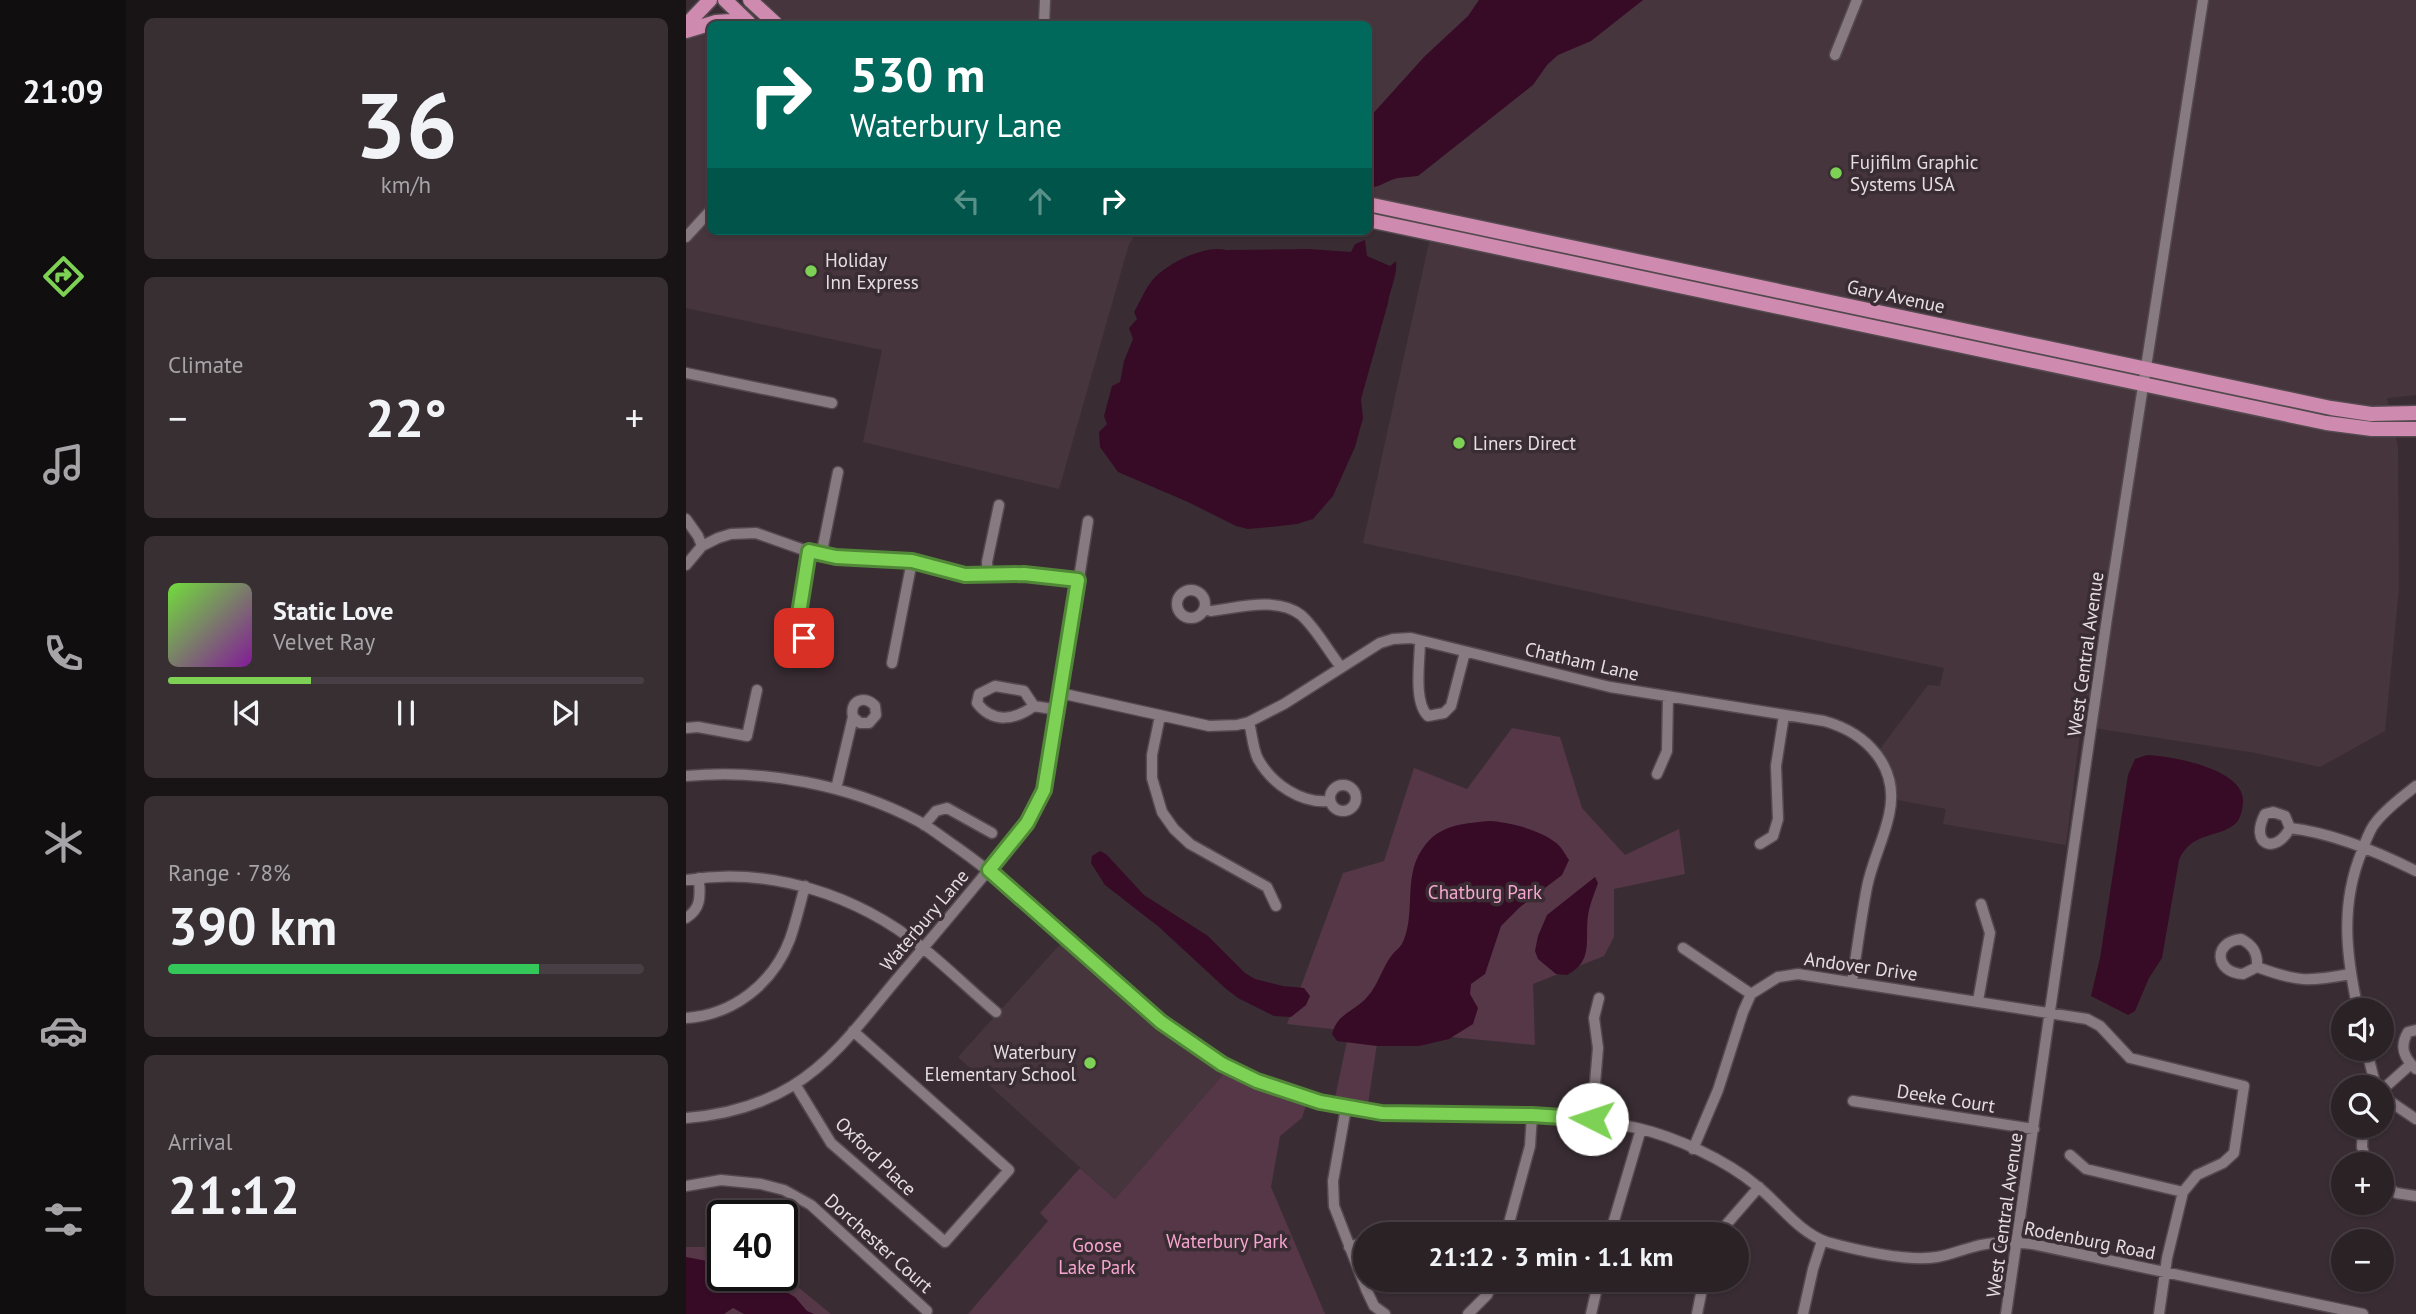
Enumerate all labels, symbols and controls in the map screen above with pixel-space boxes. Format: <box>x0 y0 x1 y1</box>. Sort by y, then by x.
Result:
text: 530 m <box>850 42 985 106</box>
icon: right <box>735 49 826 140</box>
text: 36 <box>354 65 458 183</box>
text: 21:09 <box>22 70 104 112</box>
text: Waterbury Lane <box>850 104 1062 146</box>
place label: Fujifilm Graphic Systems USA <box>1850 150 1978 196</box>
marker: Fujifilm Graphic Systems USA <box>1828 165 1844 181</box>
text: km/h <box>381 170 431 199</box>
icon: left <box>948 182 986 220</box>
icon: ahead <box>1021 182 1059 220</box>
icon: right <box>1094 182 1132 220</box>
place label: Holiday Inn Express <box>825 248 919 294</box>
icon: directions <box>39 252 88 301</box>
marker: Holiday Inn Express <box>803 263 819 279</box>
street label: Gary Avenue <box>1845 274 1947 318</box>
text: Climate <box>168 350 243 379</box>
text: 22° <box>365 384 447 451</box>
text: − <box>168 393 187 442</box>
text: + <box>625 393 644 442</box>
place label: Liners Direct <box>1473 431 1576 455</box>
marker: Liners Direct <box>1451 435 1467 451</box>
icon: music <box>39 440 88 489</box>
street label: West Central Avenue <box>2062 570 2108 738</box>
text: Static Love <box>273 594 394 627</box>
pin <box>774 608 834 668</box>
icon: arrive <box>785 619 823 657</box>
text: Velvet Ray <box>273 627 375 656</box>
icon: phone <box>39 629 88 678</box>
street label: Chatham Lane <box>1523 636 1641 686</box>
icon: previous <box>228 694 266 732</box>
icon: pause <box>387 694 425 732</box>
icon: next <box>546 694 584 732</box>
icon: climate <box>39 818 88 867</box>
text: Range · 78% <box>168 858 291 887</box>
street label: Waterbury Lane <box>874 864 974 976</box>
park label: Chatburg Park <box>1428 880 1542 904</box>
text: 390 km <box>168 892 337 959</box>
street label: Andover Drive <box>1803 946 1919 986</box>
map controls <box>2331 998 2394 1292</box>
button: sound <box>2331 998 2394 1061</box>
icon: car <box>39 1006 88 1055</box>
place label: Waterbury Elementary School <box>925 1040 1076 1086</box>
marker: Waterbury Elementary School <box>1082 1055 1098 1071</box>
button: search <box>2331 1075 2394 1138</box>
street label: Deeke Court <box>1895 1078 1997 1118</box>
position arrow <box>1555 1082 1629 1156</box>
street label: Oxford Place <box>830 1111 922 1201</box>
text: Arrival <box>168 1127 232 1156</box>
street label: West Central Avenue <box>1981 1131 2027 1299</box>
button: + <box>2331 1152 2394 1215</box>
text: 21:12 <box>168 1161 300 1228</box>
street label: Dorchester Court <box>820 1188 938 1298</box>
icon: filters <box>39 1195 88 1244</box>
speed limit sign: 40 <box>707 1200 798 1291</box>
street label: Rodenburg Road <box>2022 1216 2158 1264</box>
park label: Waterbury Park <box>1166 1229 1288 1253</box>
button: − <box>2331 1229 2394 1292</box>
park label: Goose Lake Park <box>1058 1233 1136 1279</box>
text: 21:12 · 3 min · 1.1 km <box>1429 1240 1674 1273</box>

